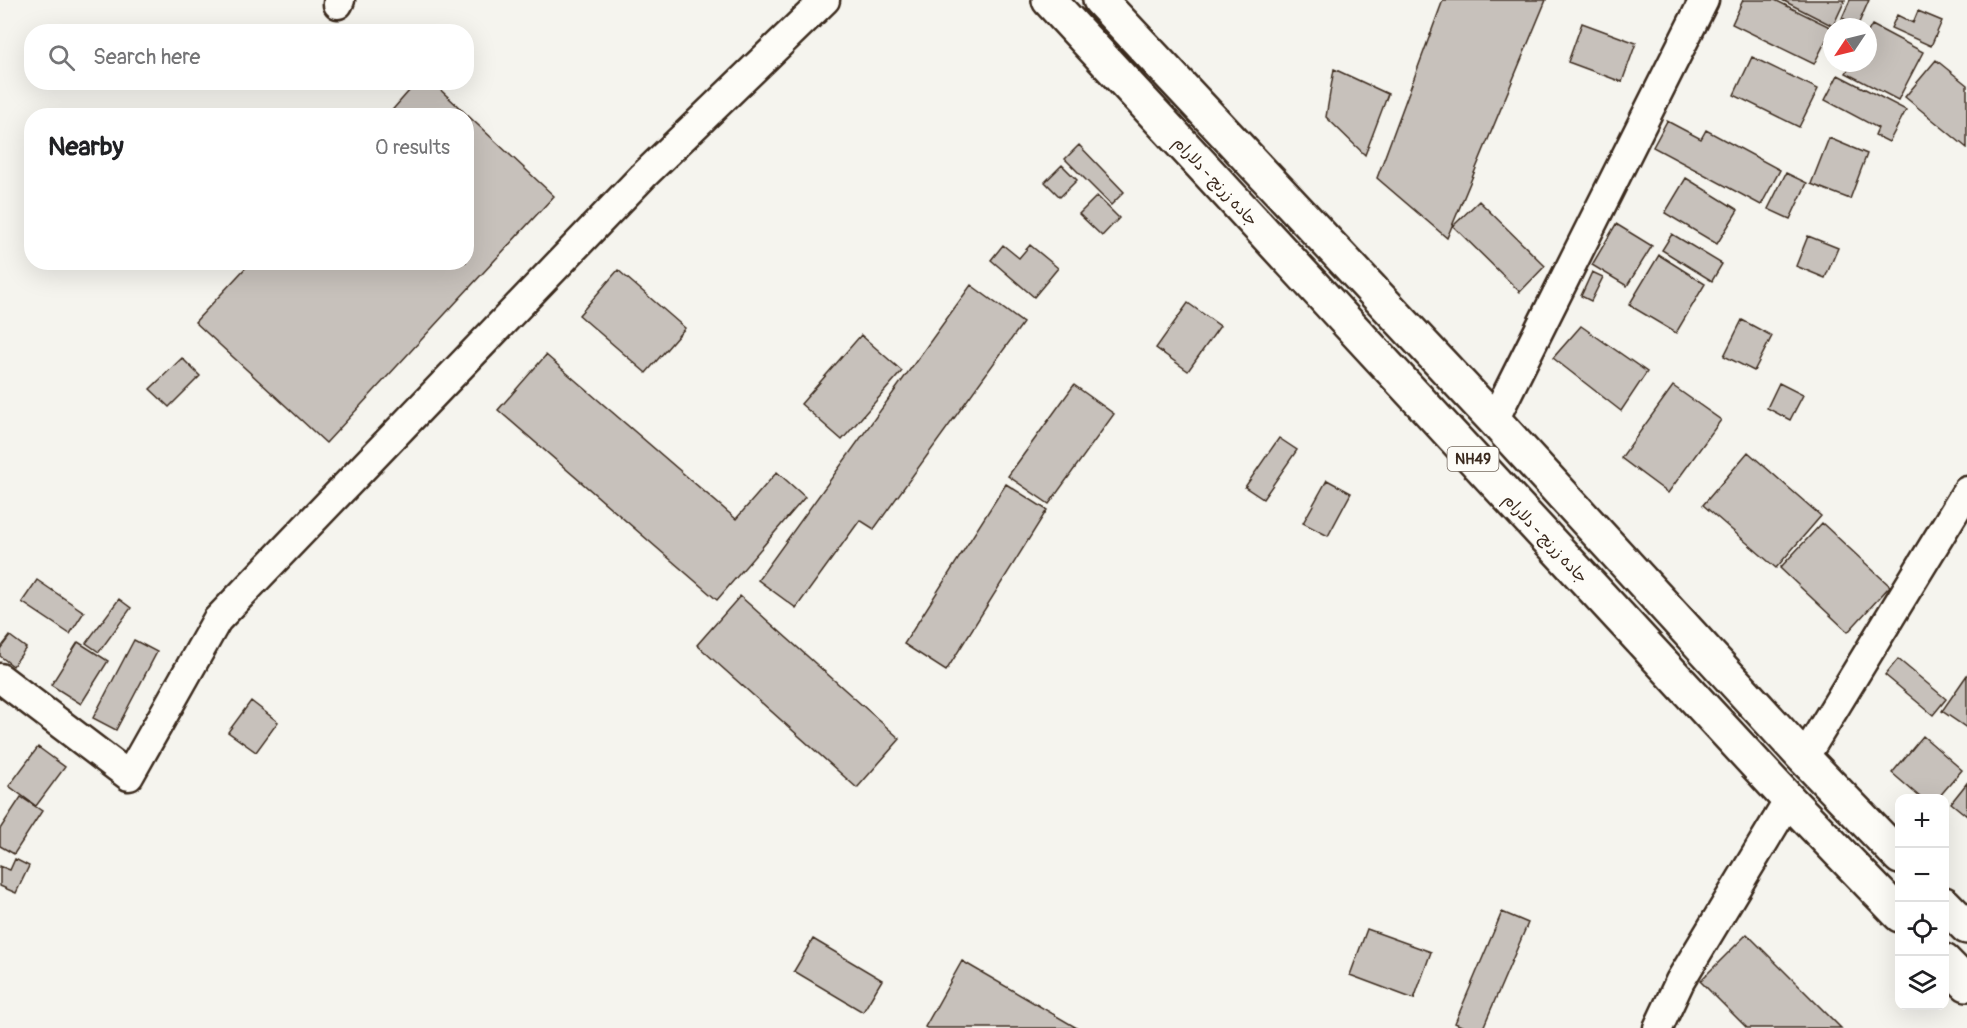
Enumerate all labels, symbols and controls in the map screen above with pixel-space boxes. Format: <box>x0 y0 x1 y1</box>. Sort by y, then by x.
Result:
north arrow <box>1823 18 1877 72</box>
search box <box>24 24 474 90</box>
icon: search <box>45 41 78 74</box>
text: Search here <box>93 43 200 71</box>
text: Nearby <box>48 131 124 163</box>
street label: جاده زرنج - دلارام <box>1167 133 1262 232</box>
text: 0 results <box>375 135 450 160</box>
road number: NH49 <box>1448 447 1498 471</box>
street label: جاده زرنج - دلارام <box>1497 490 1592 589</box>
map controls <box>1895 794 1949 1010</box>
button: + <box>1895 794 1949 848</box>
button: − <box>1895 848 1949 902</box>
button: locate <box>1895 902 1949 956</box>
button: layers <box>1895 956 1949 1010</box>

